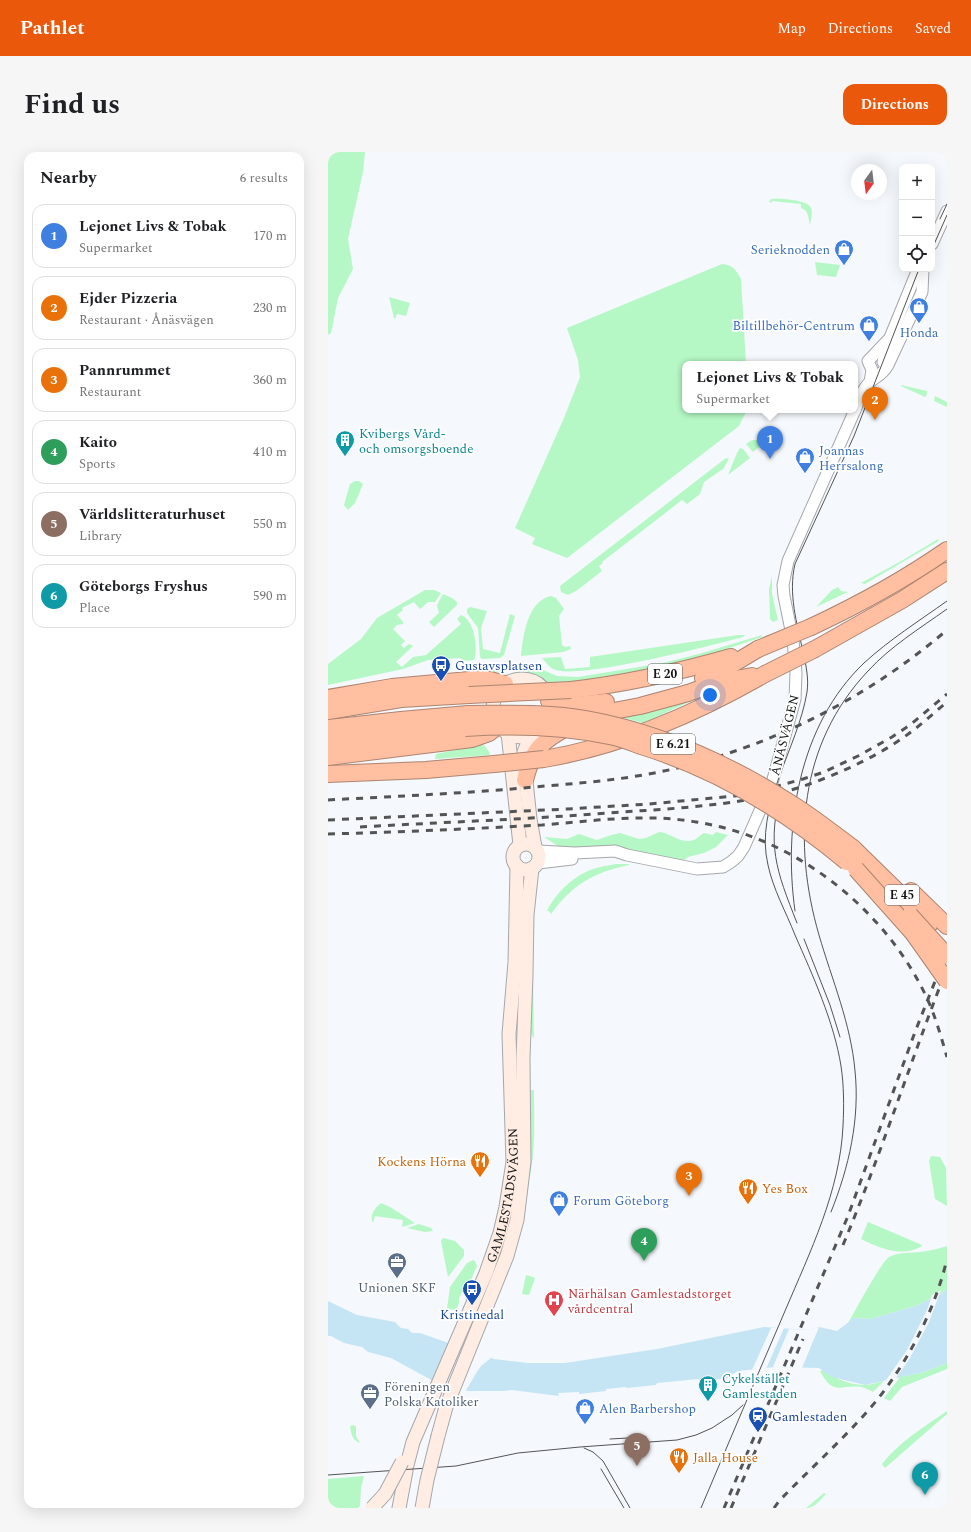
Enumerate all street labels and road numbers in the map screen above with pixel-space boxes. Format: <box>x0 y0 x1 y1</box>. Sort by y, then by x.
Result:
road number: E 20 <box>648 664 682 684</box>
street label: ÅNÄSVÄGEN <box>765 692 805 778</box>
road number: E 6.21 <box>651 734 695 754</box>
road number: E 45 <box>885 885 919 905</box>
street label: GAMLESTADSVÄGEN <box>481 1127 524 1266</box>

